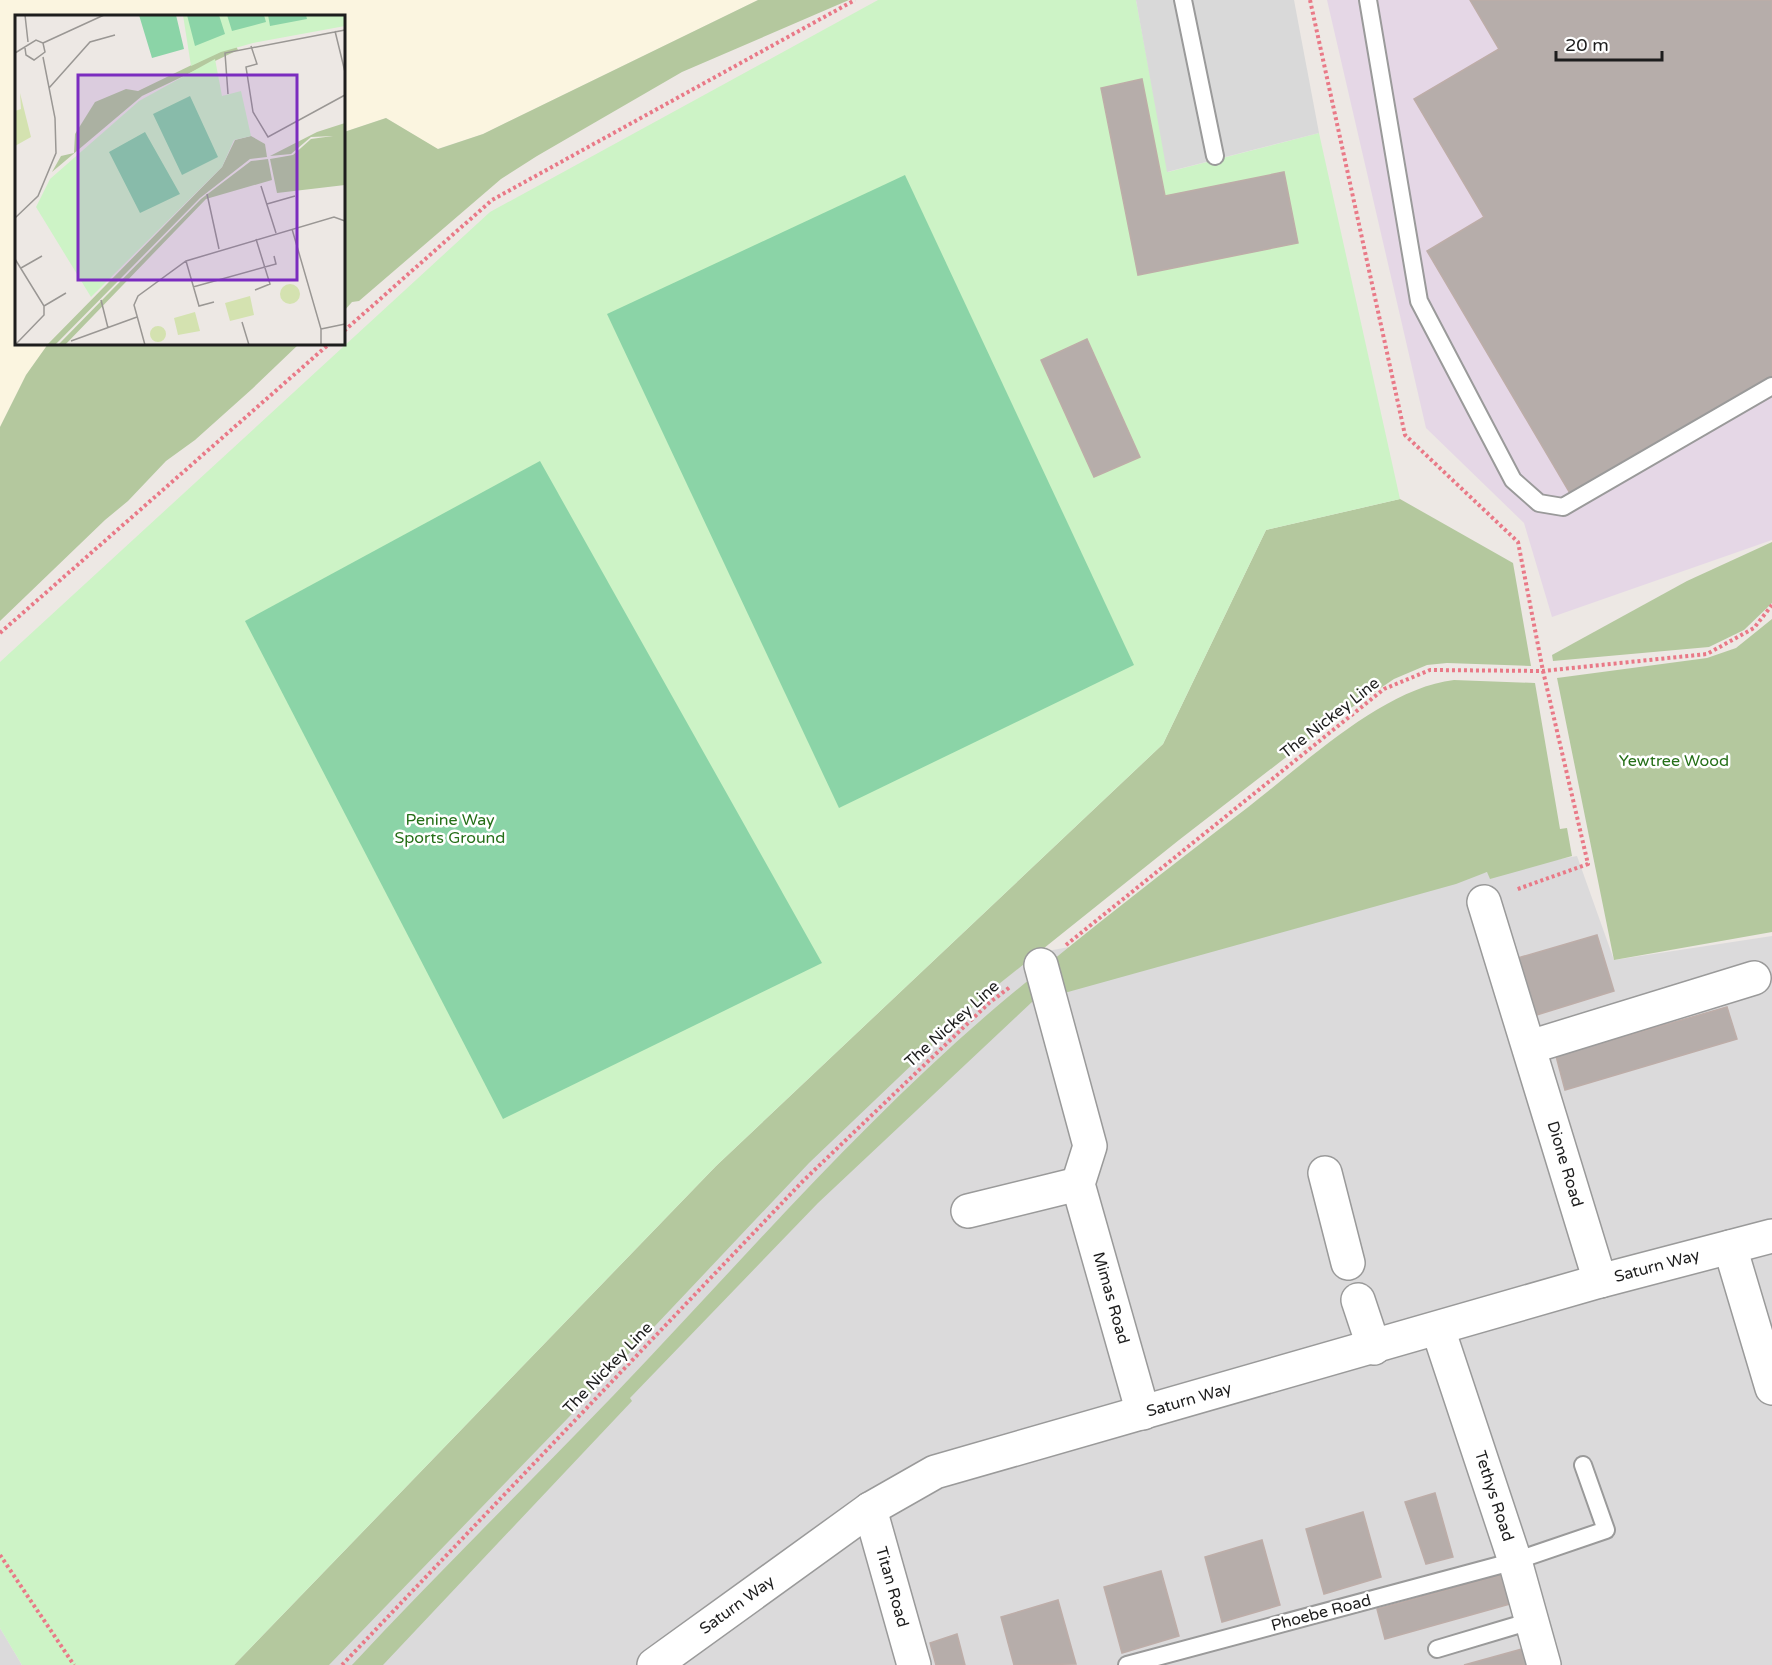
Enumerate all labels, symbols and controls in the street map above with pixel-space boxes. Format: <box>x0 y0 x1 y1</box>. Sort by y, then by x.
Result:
inset map <box>15 15 345 345</box>
scale bar <box>1556 24 1662 62</box>
text: 20 m <box>1565 34 1609 56</box>
street label: The Nickey Line <box>1277 673 1383 763</box>
park label: Yewtree Wood <box>1619 751 1729 771</box>
park label: Penine Way Sports Ground <box>395 810 505 848</box>
street label: The Nickey Line <box>901 976 1003 1072</box>
street label: Dione Road <box>1542 1119 1588 1209</box>
street label: Saturn Way <box>1612 1245 1702 1287</box>
street label: Mimas Road <box>1088 1250 1134 1346</box>
street label: The Nickey Line <box>559 1318 657 1418</box>
street label: Saturn Way <box>1144 1378 1234 1422</box>
street label: Tethys Road <box>1470 1448 1518 1544</box>
street label: Titan Road <box>871 1544 913 1630</box>
street label: Saturn Way <box>696 1571 779 1639</box>
street label: Phoebe Road <box>1269 1590 1373 1636</box>

